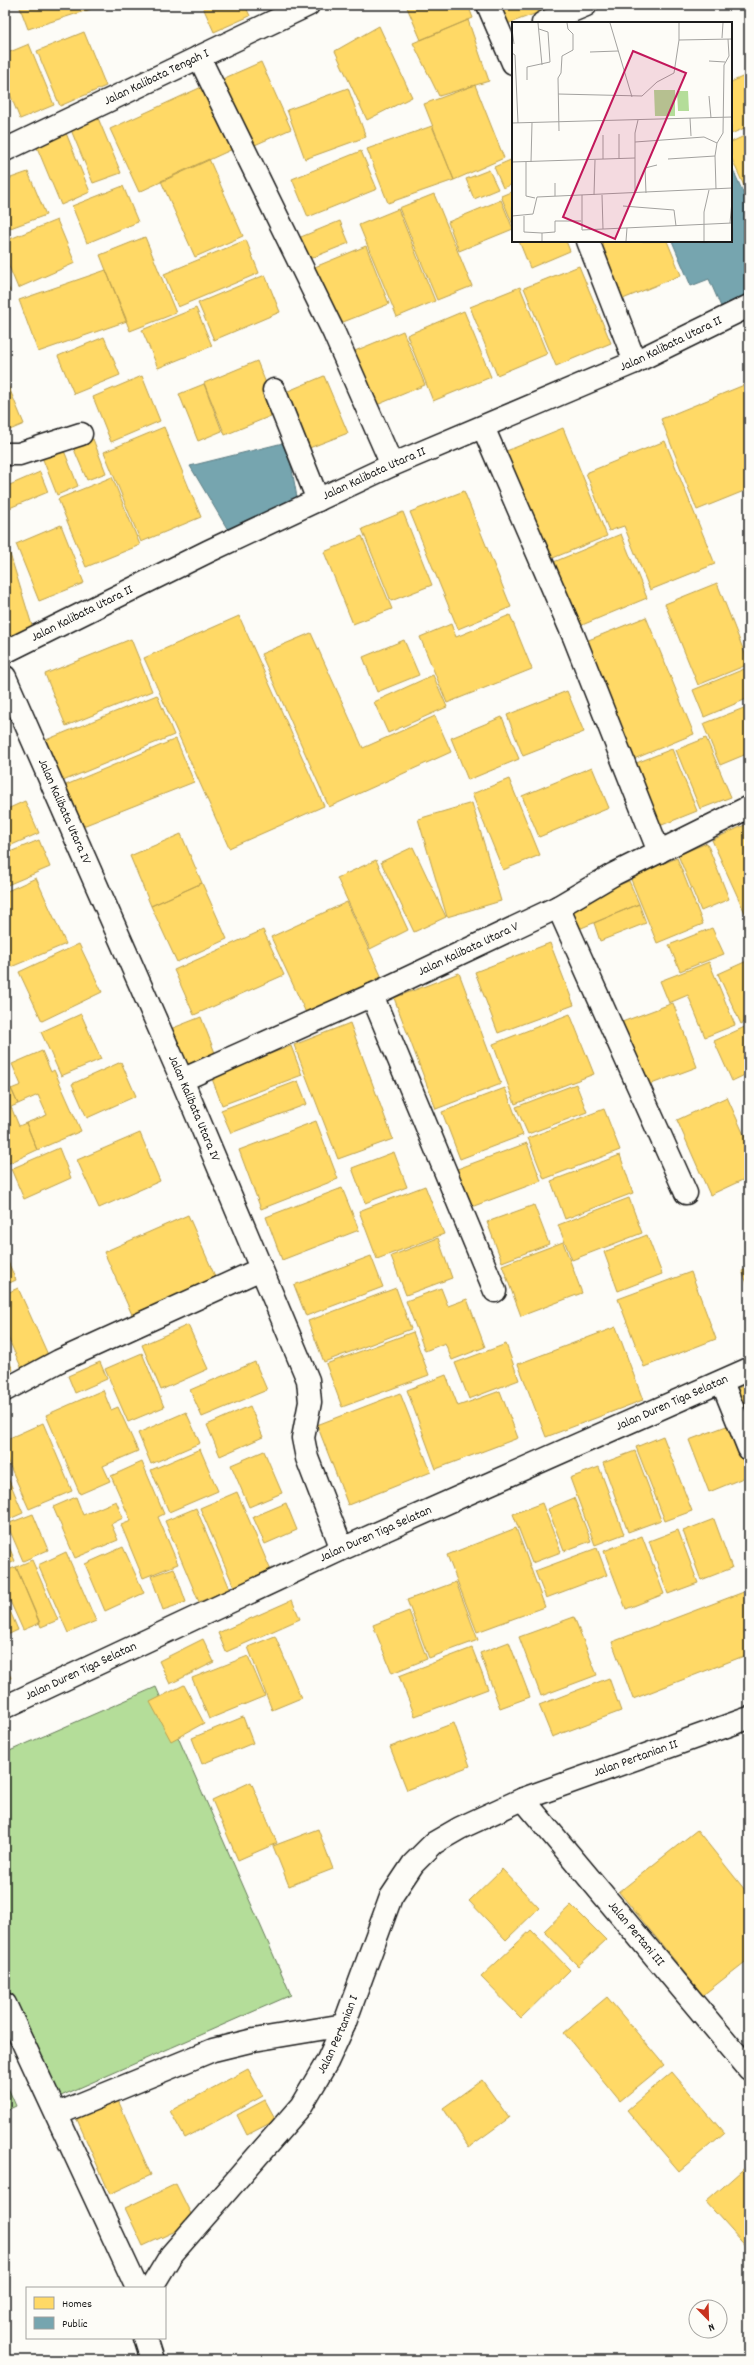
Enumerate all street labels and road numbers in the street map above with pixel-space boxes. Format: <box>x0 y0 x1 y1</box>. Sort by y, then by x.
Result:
street label: Jalan Kalibata Tengah I <box>101 44 212 111</box>
street label: Jalan Kalibata Utara II <box>617 311 725 377</box>
street label: Jalan Kalibata Utara II <box>320 442 429 506</box>
street label: Jalan Kalibata Utara II <box>28 581 136 647</box>
street label: Jalan Kalibata Utara IV <box>33 756 96 868</box>
street label: Jalan Kalibata Utara V <box>415 917 523 981</box>
street label: Jalan Kalibata Utara IV <box>163 1052 225 1165</box>
street label: Jalan Duren Tiga Selatan <box>613 1370 731 1436</box>
street label: Jalan Duren Tiga Selatan <box>317 1501 435 1568</box>
street label: Jalan Duren Tiga Selatan <box>22 1637 140 1706</box>
street label: Jalan Pertanian II <box>591 1735 680 1782</box>
street label: Jalan Pertani III <box>603 1897 669 1971</box>
street label: Jalan Pertanian I <box>312 1993 364 2078</box>

